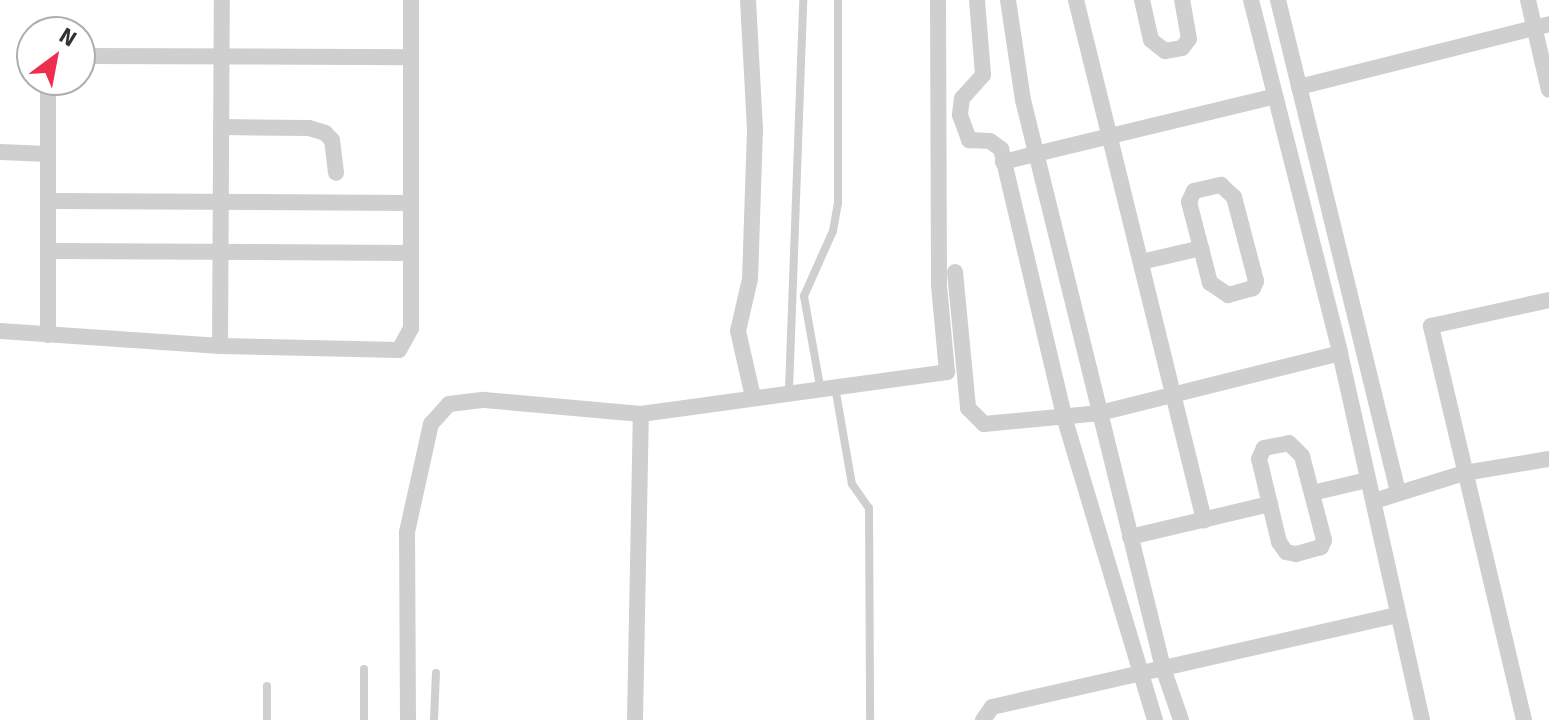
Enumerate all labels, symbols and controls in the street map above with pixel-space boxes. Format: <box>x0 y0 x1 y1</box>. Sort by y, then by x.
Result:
north arrow <box>16 16 96 96</box>
text: N <box>54 21 82 52</box>

